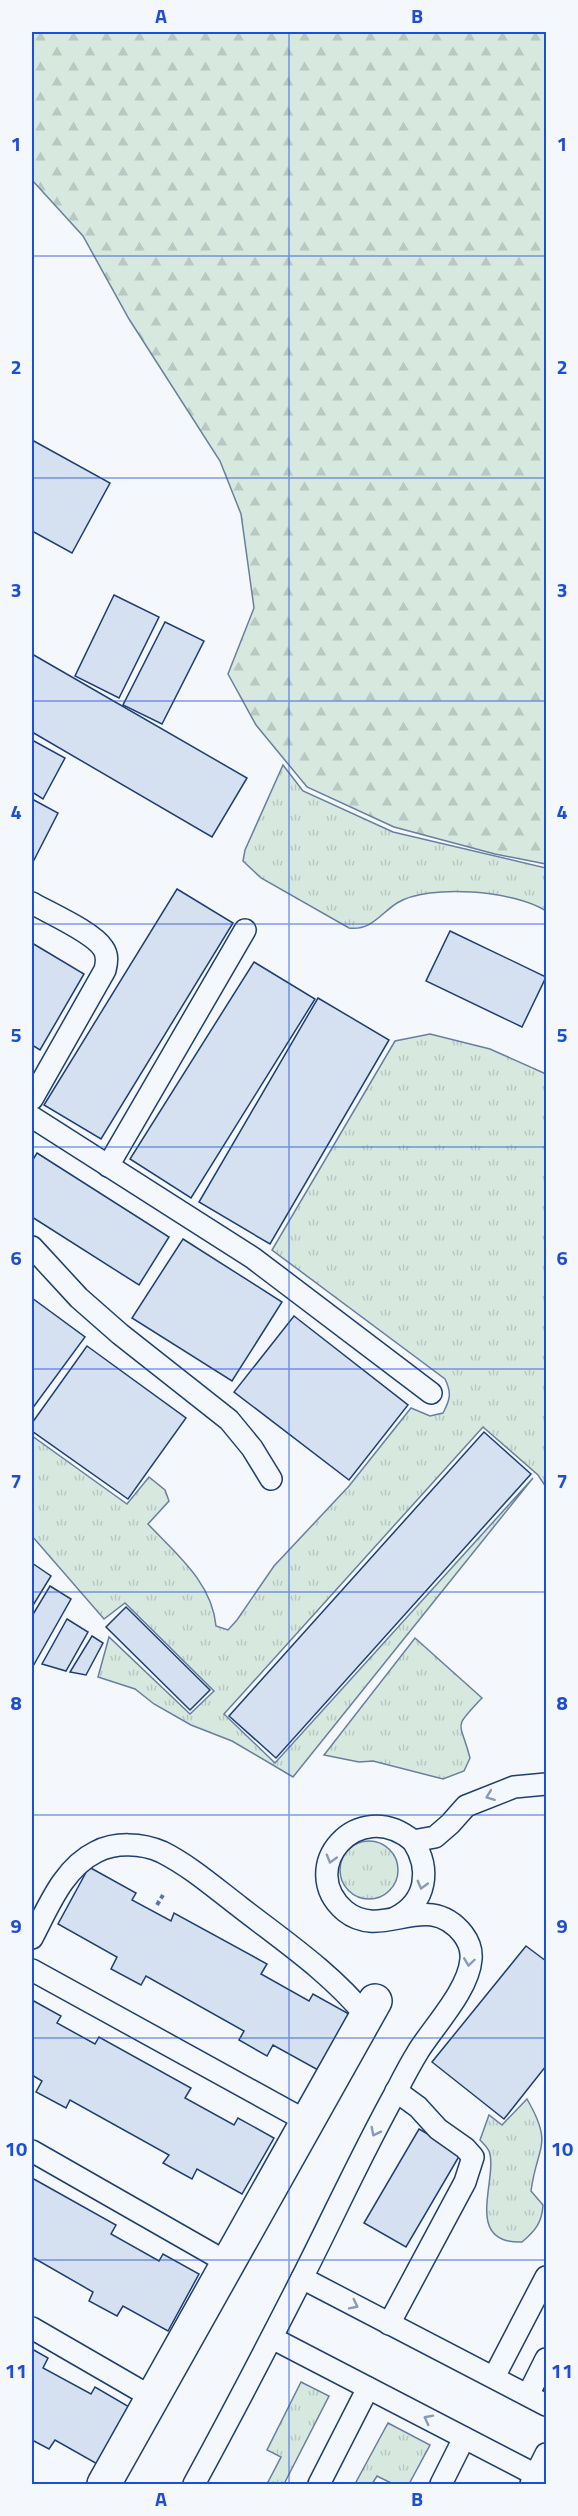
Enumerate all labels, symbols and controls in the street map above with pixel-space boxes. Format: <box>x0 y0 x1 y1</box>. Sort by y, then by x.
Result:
text: A <box>155 0 167 31</box>
text: B <box>411 0 423 31</box>
text: 1 <box>10 128 22 159</box>
text: 1 <box>556 128 568 159</box>
text: 2 <box>10 351 22 382</box>
text: 2 <box>556 351 568 382</box>
text: 3 <box>10 574 22 605</box>
text: 3 <box>556 574 568 605</box>
text: 4 <box>10 796 22 827</box>
text: 4 <box>556 796 568 827</box>
text: 5 <box>10 1019 22 1050</box>
text: 5 <box>556 1019 568 1050</box>
text: 6 <box>10 1242 22 1273</box>
text: 6 <box>556 1242 568 1273</box>
text: 7 <box>10 1465 22 1496</box>
text: 7 <box>556 1465 568 1496</box>
text: 8 <box>10 1687 22 1718</box>
text: 8 <box>556 1687 568 1718</box>
one-way arrow <box>485 1789 496 1801</box>
one-way arrow <box>326 1853 338 1864</box>
one-way arrow <box>417 1880 430 1890</box>
text: 9 <box>10 1910 22 1941</box>
text: 9 <box>556 1910 568 1941</box>
one-way arrow <box>464 1958 476 1967</box>
one-way arrow <box>371 2126 383 2137</box>
text: 10 <box>5 2133 27 2164</box>
text: 10 <box>551 2133 573 2164</box>
one-way arrow <box>348 2298 358 2309</box>
text: 11 <box>5 2355 27 2386</box>
text: 11 <box>551 2355 573 2386</box>
one-way arrow <box>423 2415 434 2426</box>
text: A <box>155 2483 167 2514</box>
text: B <box>411 2483 423 2514</box>

